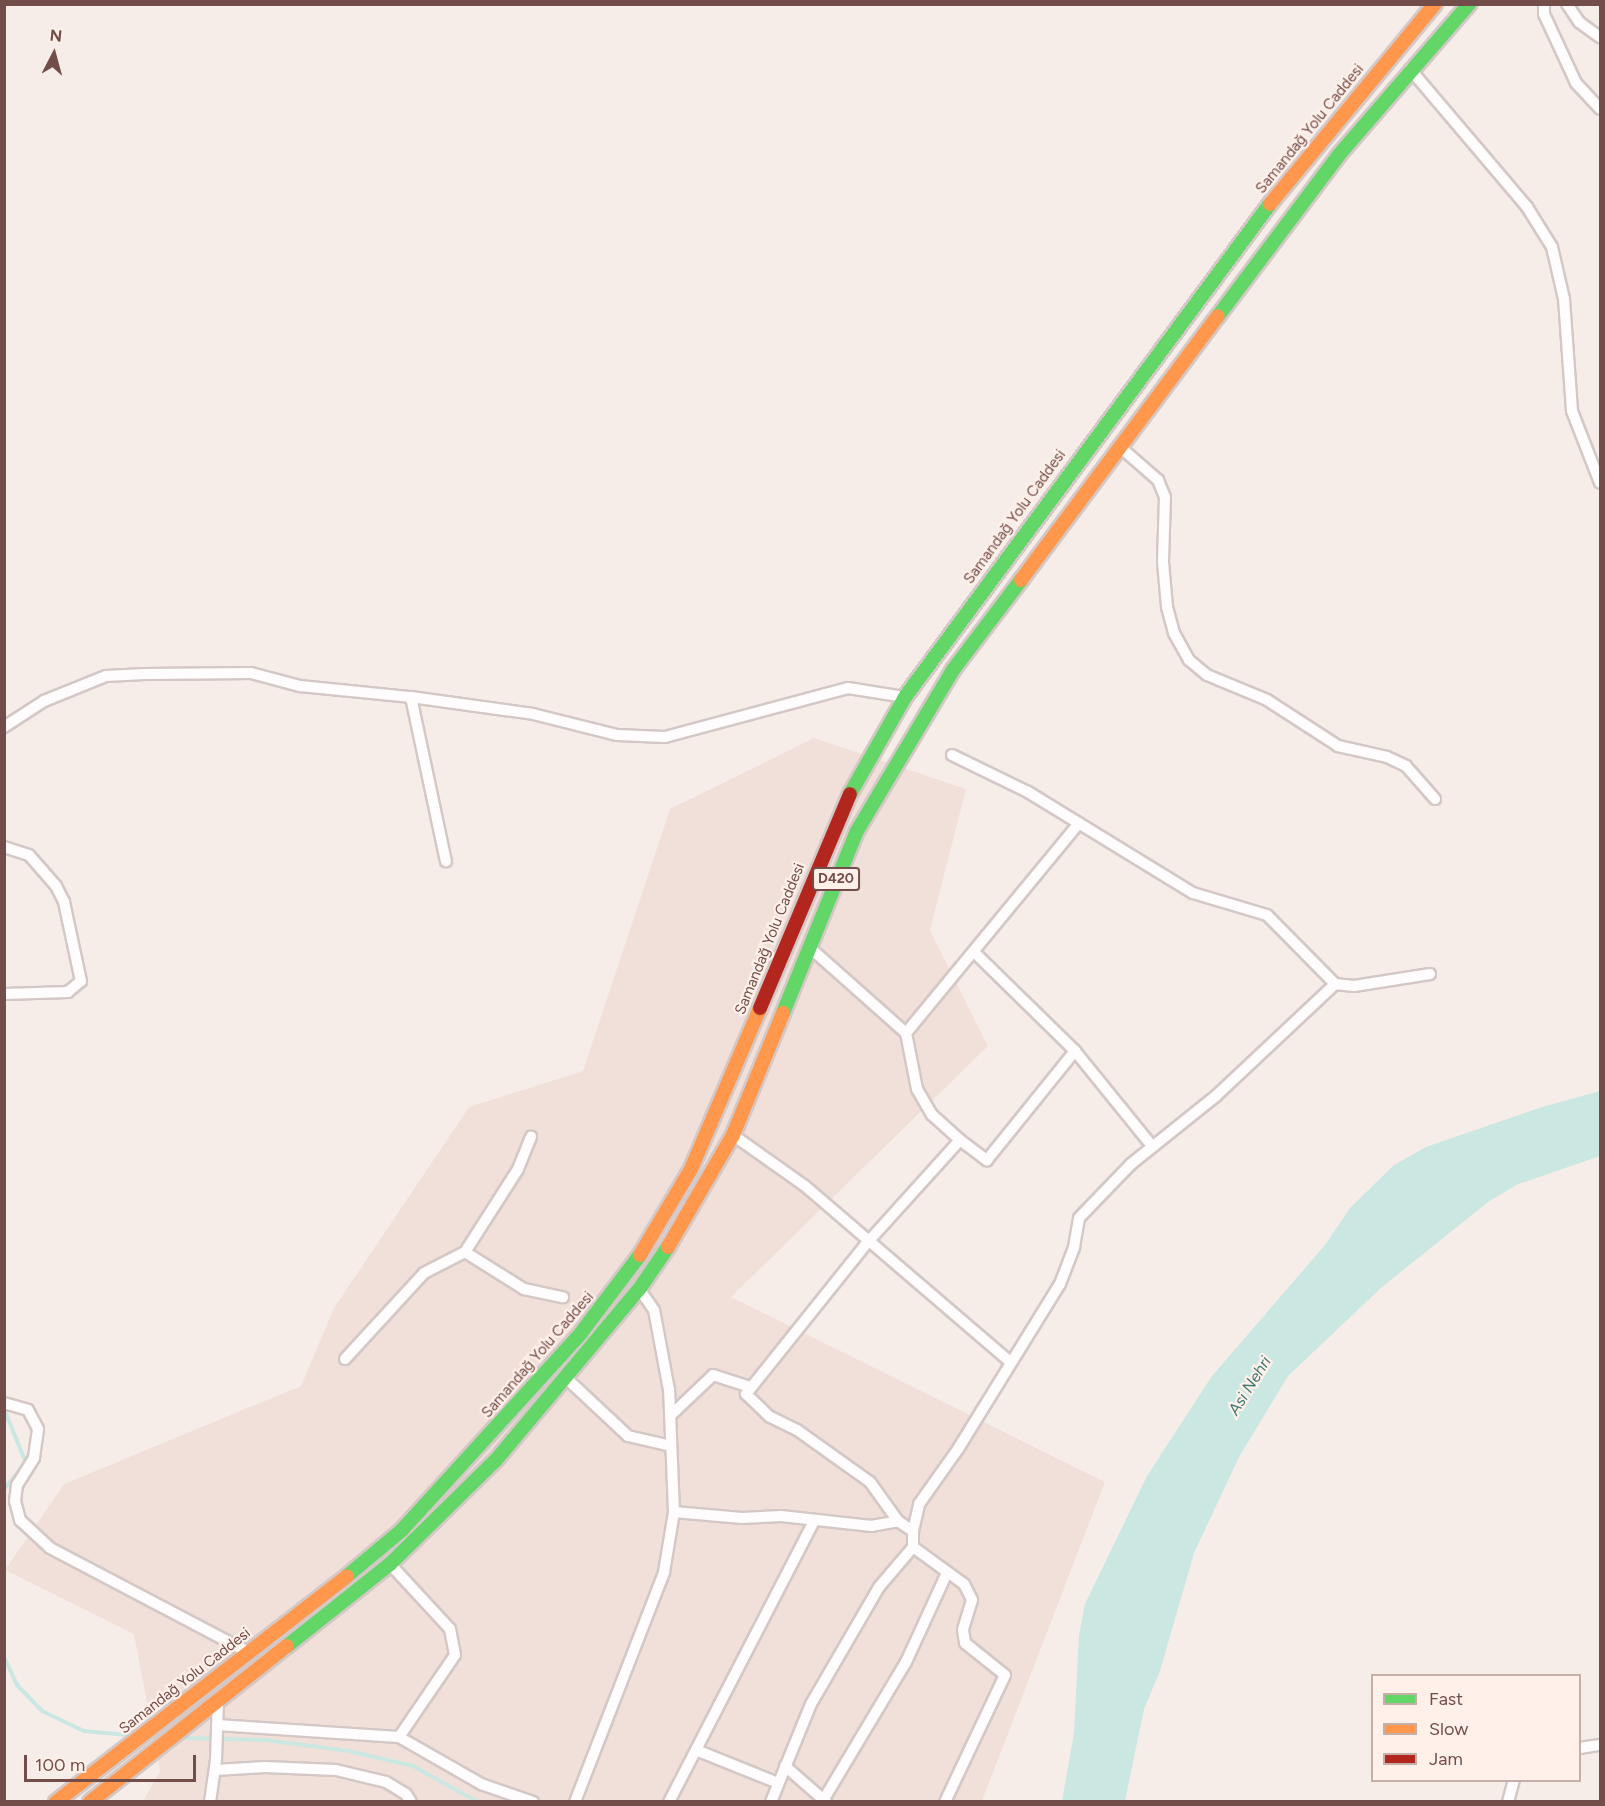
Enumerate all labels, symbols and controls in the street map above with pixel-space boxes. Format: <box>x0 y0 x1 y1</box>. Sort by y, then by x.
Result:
north arrow <box>24 24 84 84</box>
text: N <box>49 26 63 46</box>
street label: Samandağ Yolu Caddesi <box>1252 61 1368 197</box>
street label: Samandağ Yolu Caddesi <box>960 446 1070 588</box>
street label: Samandağ Yolu Caddesi <box>731 861 809 1017</box>
road number: D420 <box>812 868 860 890</box>
street label: Samandağ Yolu Caddesi <box>478 1288 598 1422</box>
water label: Asi Nehri <box>1225 1353 1275 1419</box>
street label: Samandağ Yolu Caddesi <box>116 1624 254 1738</box>
legend <box>1371 1674 1581 1782</box>
text: Fast <box>1429 1688 1463 1710</box>
text: Slow <box>1429 1718 1468 1740</box>
scale bar <box>27 1743 200 1781</box>
text: Jam <box>1429 1748 1463 1770</box>
text: 100 m <box>35 1754 85 1776</box>

